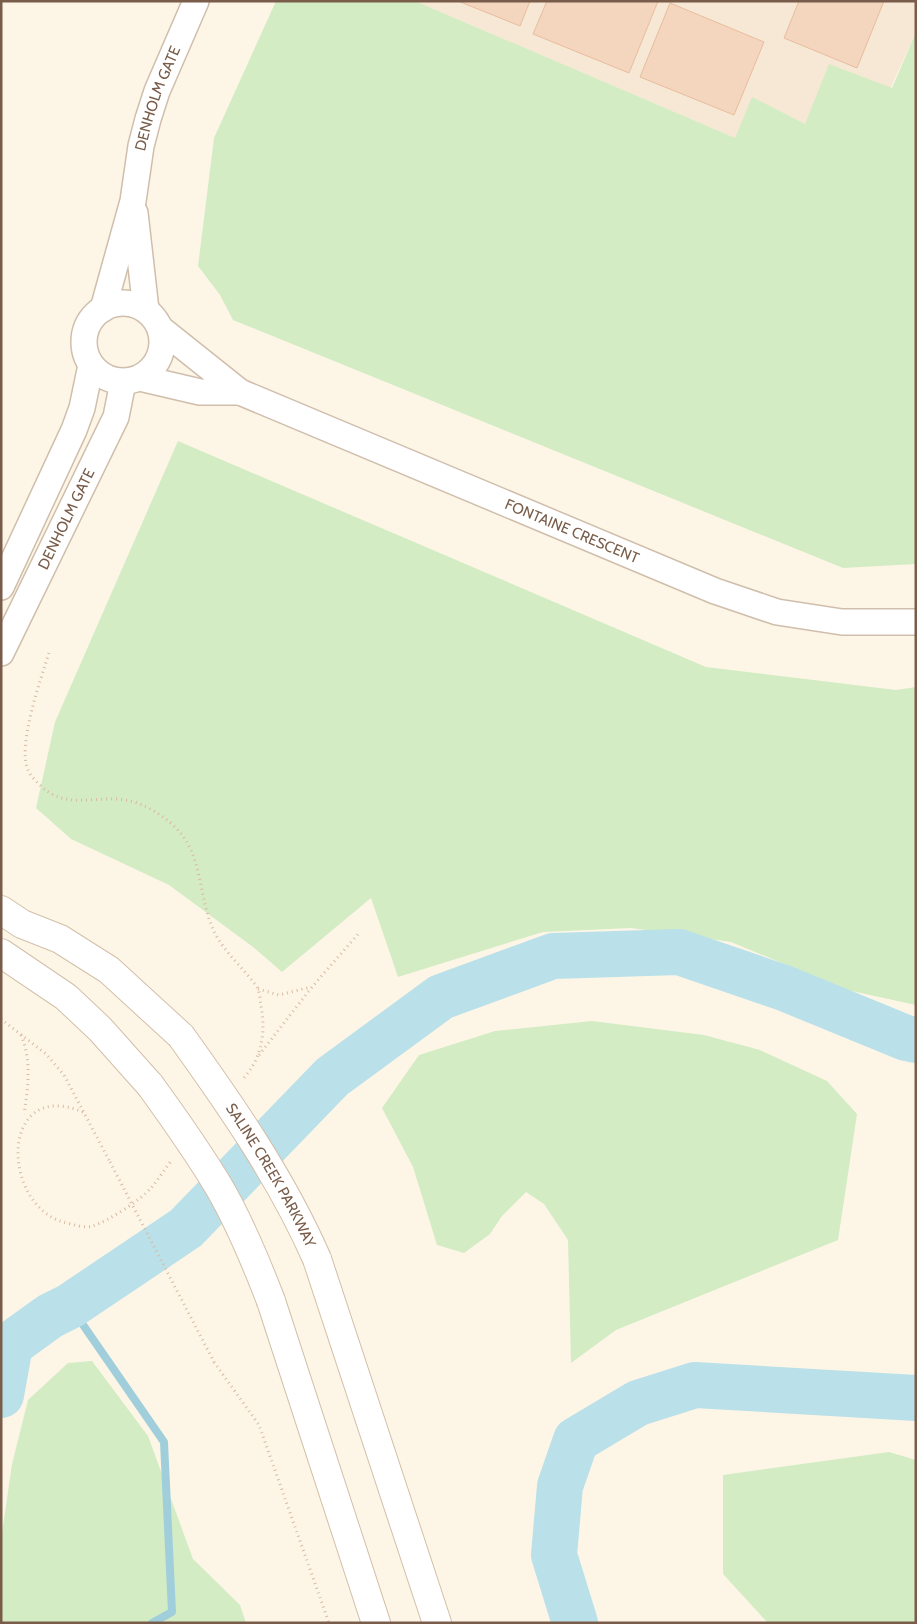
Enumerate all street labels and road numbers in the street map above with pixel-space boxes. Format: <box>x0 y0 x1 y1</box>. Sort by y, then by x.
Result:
street label: DENHOLM GATE <box>131 43 184 153</box>
street label: DENHOLM GATE <box>34 466 98 572</box>
street label: FONTAINE CRESCENT <box>502 495 642 567</box>
street label: SALINE CREEK PARKWAY <box>222 1100 320 1251</box>

